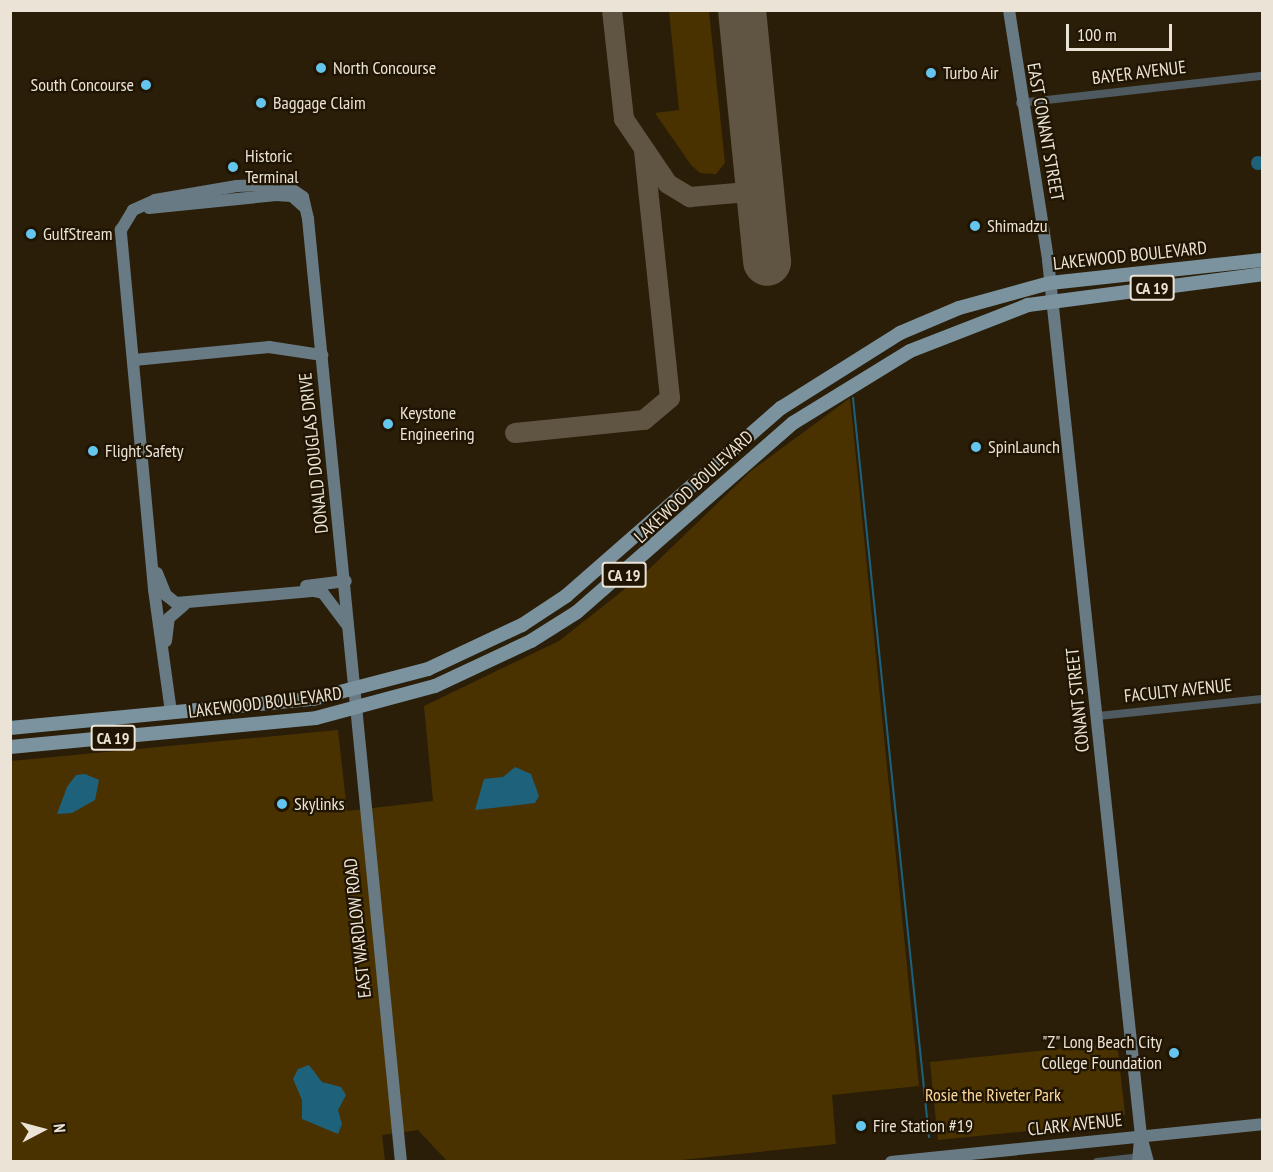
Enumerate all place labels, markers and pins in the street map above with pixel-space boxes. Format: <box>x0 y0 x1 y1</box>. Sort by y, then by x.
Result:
place label: North Concourse <box>333 57 436 79</box>
marker: North Concourse <box>314 61 328 75</box>
place label: Turbo Air <box>943 62 999 84</box>
marker: Turbo Air <box>924 66 938 80</box>
place label: South Concourse <box>30 74 134 96</box>
marker: South Concourse <box>139 78 153 92</box>
place label: Baggage Claim <box>273 92 366 114</box>
marker: Baggage Claim <box>254 96 268 110</box>
place label: Historic Terminal <box>245 146 298 188</box>
marker: Historic Terminal <box>226 160 240 174</box>
place label: Shimadzu <box>987 215 1048 237</box>
marker: Shimadzu <box>968 219 982 233</box>
place label: GulfStream <box>43 223 112 245</box>
marker: GulfStream <box>24 227 38 241</box>
place label: Keystone Engineering <box>400 403 474 446</box>
marker: Keystone Engineering <box>381 417 395 431</box>
place label: SpinLaunch <box>988 436 1060 458</box>
place label: Flight Safety <box>105 440 183 462</box>
marker: SpinLaunch <box>969 440 983 454</box>
marker: Flight Safety <box>86 444 100 458</box>
place label: Skylinks <box>294 793 345 815</box>
marker: Skylinks <box>275 797 289 811</box>
place label: "Z" Long Beach City College Foundation <box>1041 1032 1162 1074</box>
marker: "Z" Long Beach City College Foundation <box>1167 1046 1181 1060</box>
place label: Fire Station #19 <box>873 1115 973 1137</box>
marker: Fire Station #19 <box>854 1119 868 1133</box>

